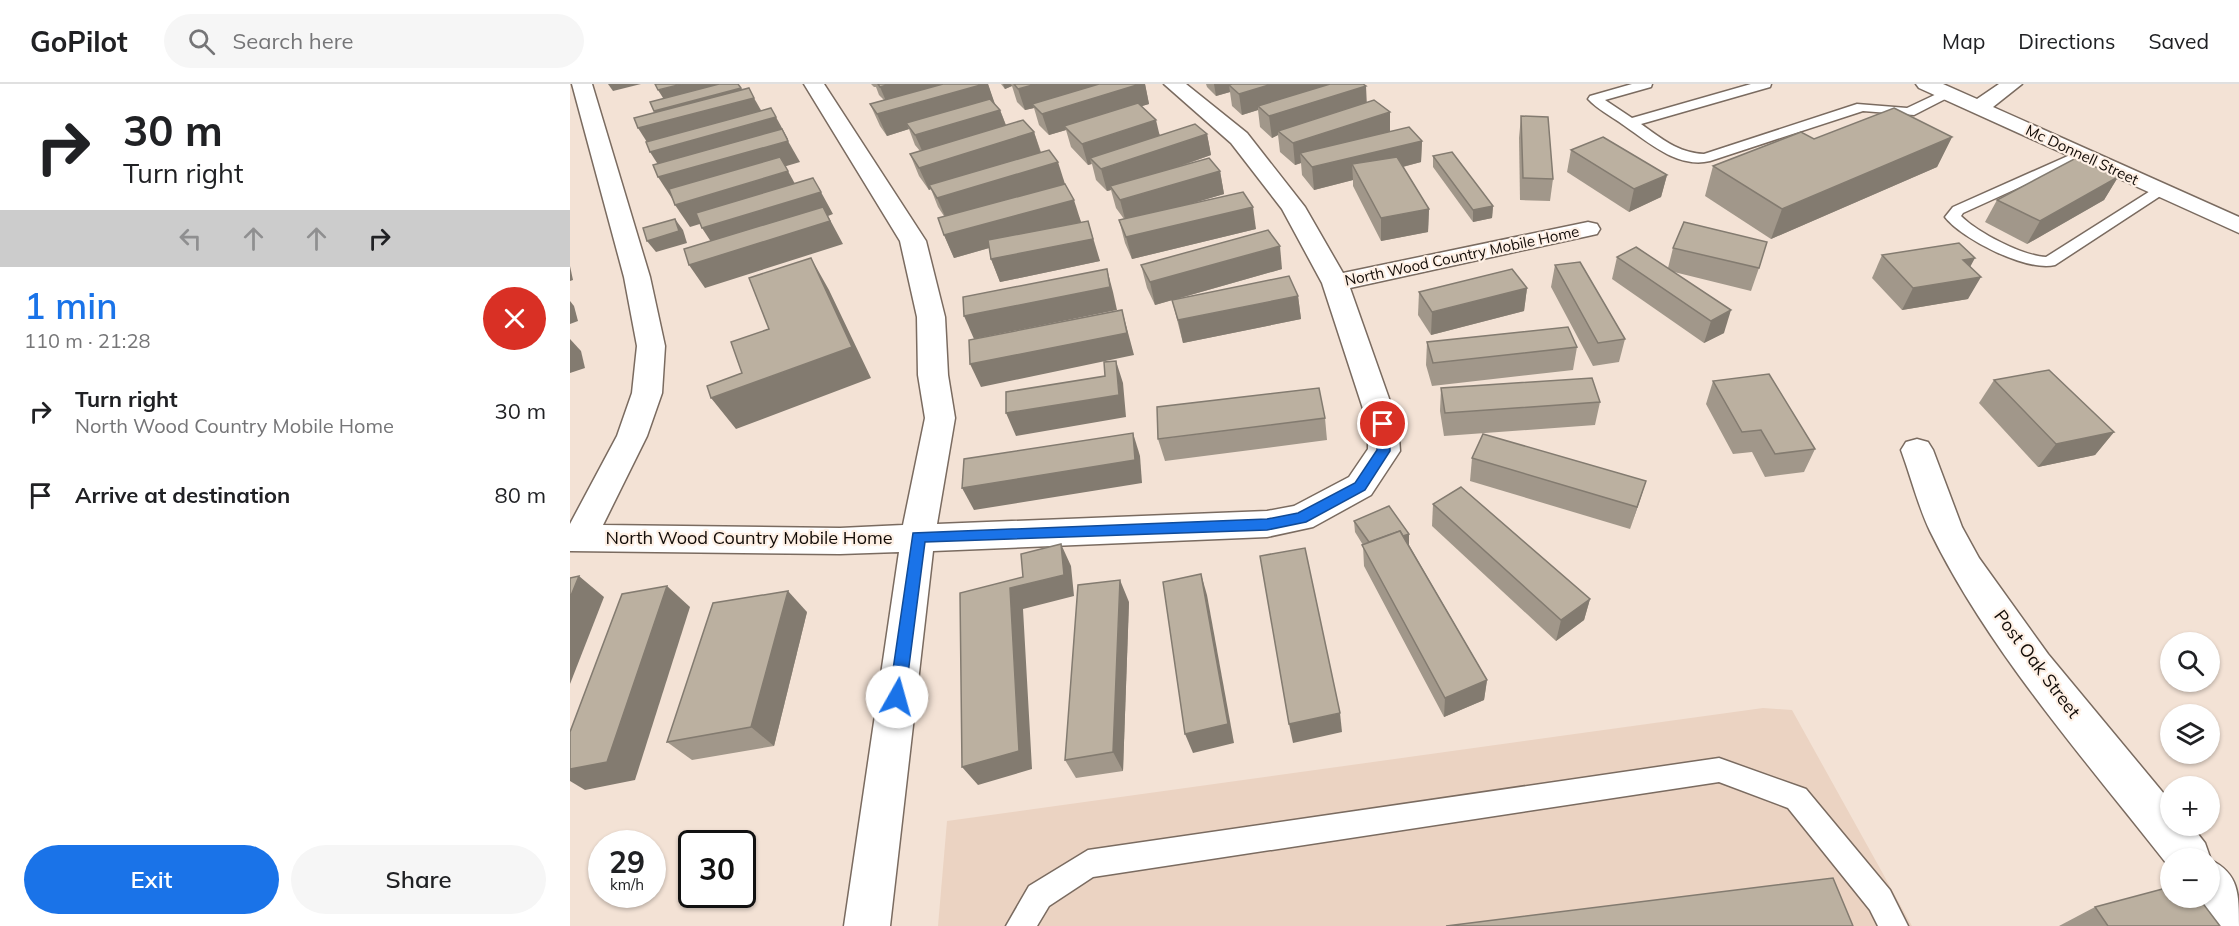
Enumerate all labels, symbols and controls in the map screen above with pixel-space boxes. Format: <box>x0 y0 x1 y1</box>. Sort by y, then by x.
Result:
search box <box>164 14 584 68</box>
text: GoPilot <box>30 24 128 59</box>
icon: search <box>185 25 218 58</box>
text: Search here <box>233 27 354 55</box>
text: Map <box>1942 28 1985 54</box>
text: Directions <box>2018 28 2115 54</box>
text: Saved <box>2148 28 2209 54</box>
text: 30 m <box>123 104 223 157</box>
icon: right <box>24 108 102 186</box>
street label: Mc Donnell Street <box>2023 120 2142 189</box>
text: Turn right <box>123 156 243 190</box>
street label: North Wood Country Mobile Home <box>1343 221 1581 290</box>
icon: left <box>174 222 207 255</box>
icon: ahead <box>237 222 270 255</box>
icon: ahead <box>300 222 333 255</box>
icon: right <box>363 222 396 255</box>
text: 1 min <box>24 283 118 328</box>
button: close <box>483 287 546 350</box>
text: 110 m · 21:28 <box>24 328 150 353</box>
text: Turn right <box>75 385 178 413</box>
icon: right <box>24 395 57 428</box>
text: 30 m <box>495 397 546 425</box>
pin <box>1357 398 1408 449</box>
icon: arrive <box>1366 407 1399 440</box>
text: North Wood Country Mobile Home <box>75 413 394 438</box>
icon: arrive <box>24 479 57 512</box>
text: Arrive at destination <box>75 481 290 509</box>
text: 80 m <box>495 481 546 509</box>
street label: North Wood Country Mobile Home <box>605 526 893 549</box>
street label: Post Oak Street <box>1989 605 2086 722</box>
map controls <box>2160 632 2220 908</box>
button: search <box>2160 632 2220 692</box>
position arrow <box>865 665 929 729</box>
button: layers <box>2160 704 2220 764</box>
button: + <box>2160 776 2220 836</box>
speed limit sign: 30 <box>678 830 756 908</box>
text: 29 <box>609 843 645 881</box>
button: Exit <box>24 845 279 914</box>
button: Share <box>291 845 546 914</box>
button: − <box>2160 848 2220 908</box>
text: km/h <box>610 875 644 894</box>

